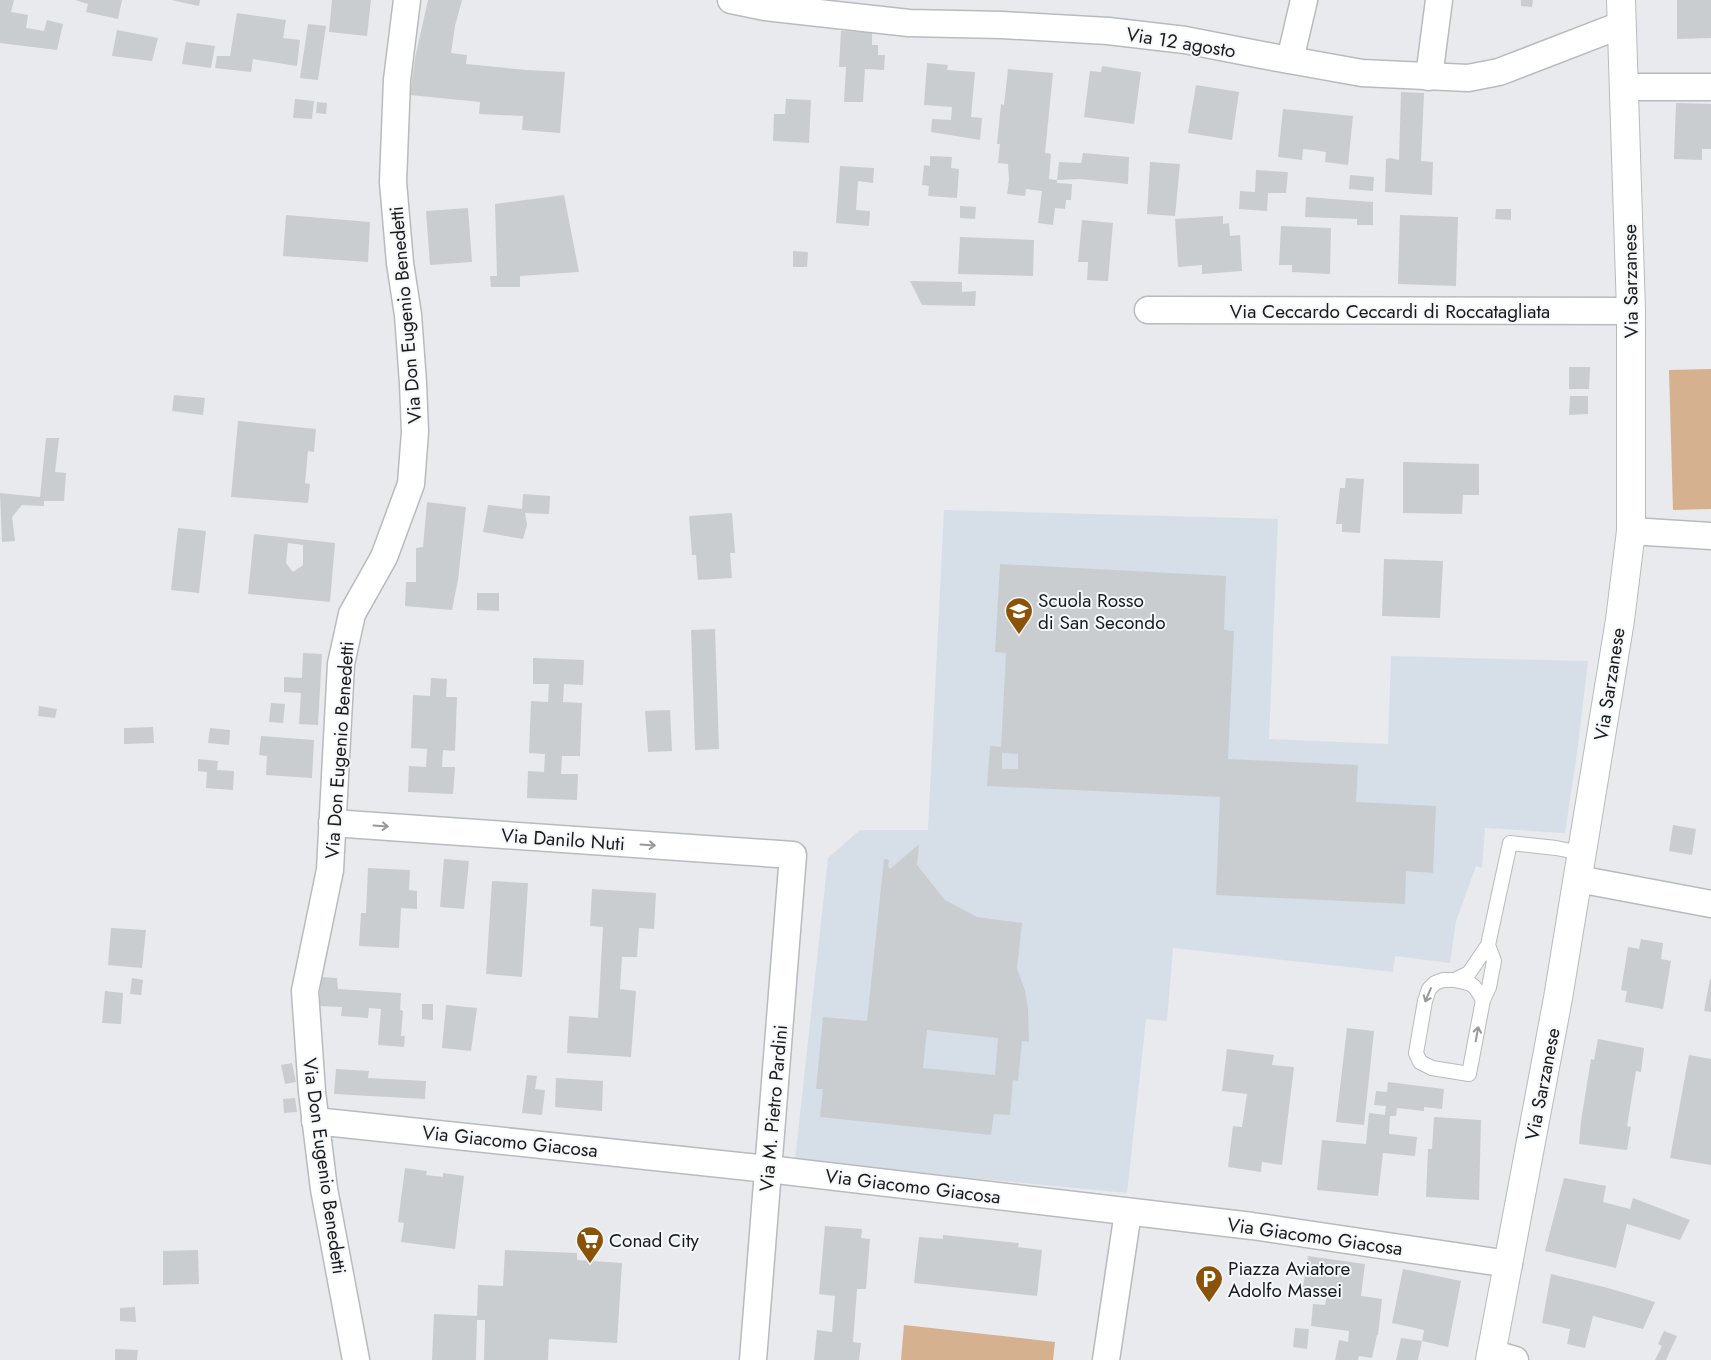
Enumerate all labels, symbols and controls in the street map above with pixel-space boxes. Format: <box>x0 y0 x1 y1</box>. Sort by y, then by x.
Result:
street label: Via 12 agosto <box>1124 21 1238 64</box>
street label: Via Don Eugenio Benedetti <box>383 205 428 425</box>
street label: Via Sarzanese <box>1616 224 1645 338</box>
street label: Via Ceccardo Ceccardi di Roccatagliata <box>1230 298 1550 325</box>
place label: Scuola Rosso di San Secondo <box>1038 587 1166 636</box>
school or university icon: Scuola Rosso di San Secondo <box>1004 596 1034 635</box>
street label: Via Sarzanese <box>1587 625 1632 743</box>
street label: Via Don Eugenio Benedetti <box>318 640 361 860</box>
one-way arrow <box>373 822 389 831</box>
street label: Via Danilo Nuti <box>500 822 626 857</box>
one-way arrow <box>640 840 656 850</box>
one-way arrow <box>1423 987 1433 1002</box>
street label: Via M. Pietro Pardini <box>753 1024 794 1193</box>
street label: Via Sarzanese <box>1518 1025 1567 1143</box>
one-way arrow <box>1472 1026 1482 1042</box>
street label: Via Don Eugenio Benedetti <box>296 1056 353 1276</box>
street label: Via Giacomo Giacosa <box>421 1119 599 1164</box>
street label: Via Giacomo Giacosa <box>824 1162 1002 1211</box>
street label: Via Giacomo Giacosa <box>1226 1211 1404 1262</box>
supermarket icon: Conad City <box>575 1225 605 1264</box>
place label: Conad City <box>609 1227 700 1254</box>
place label: Piazza Aviatore Adolfo Massei <box>1228 1255 1351 1304</box>
parking icon: Piazza Aviatore Adolfo Massei <box>1194 1264 1224 1303</box>

